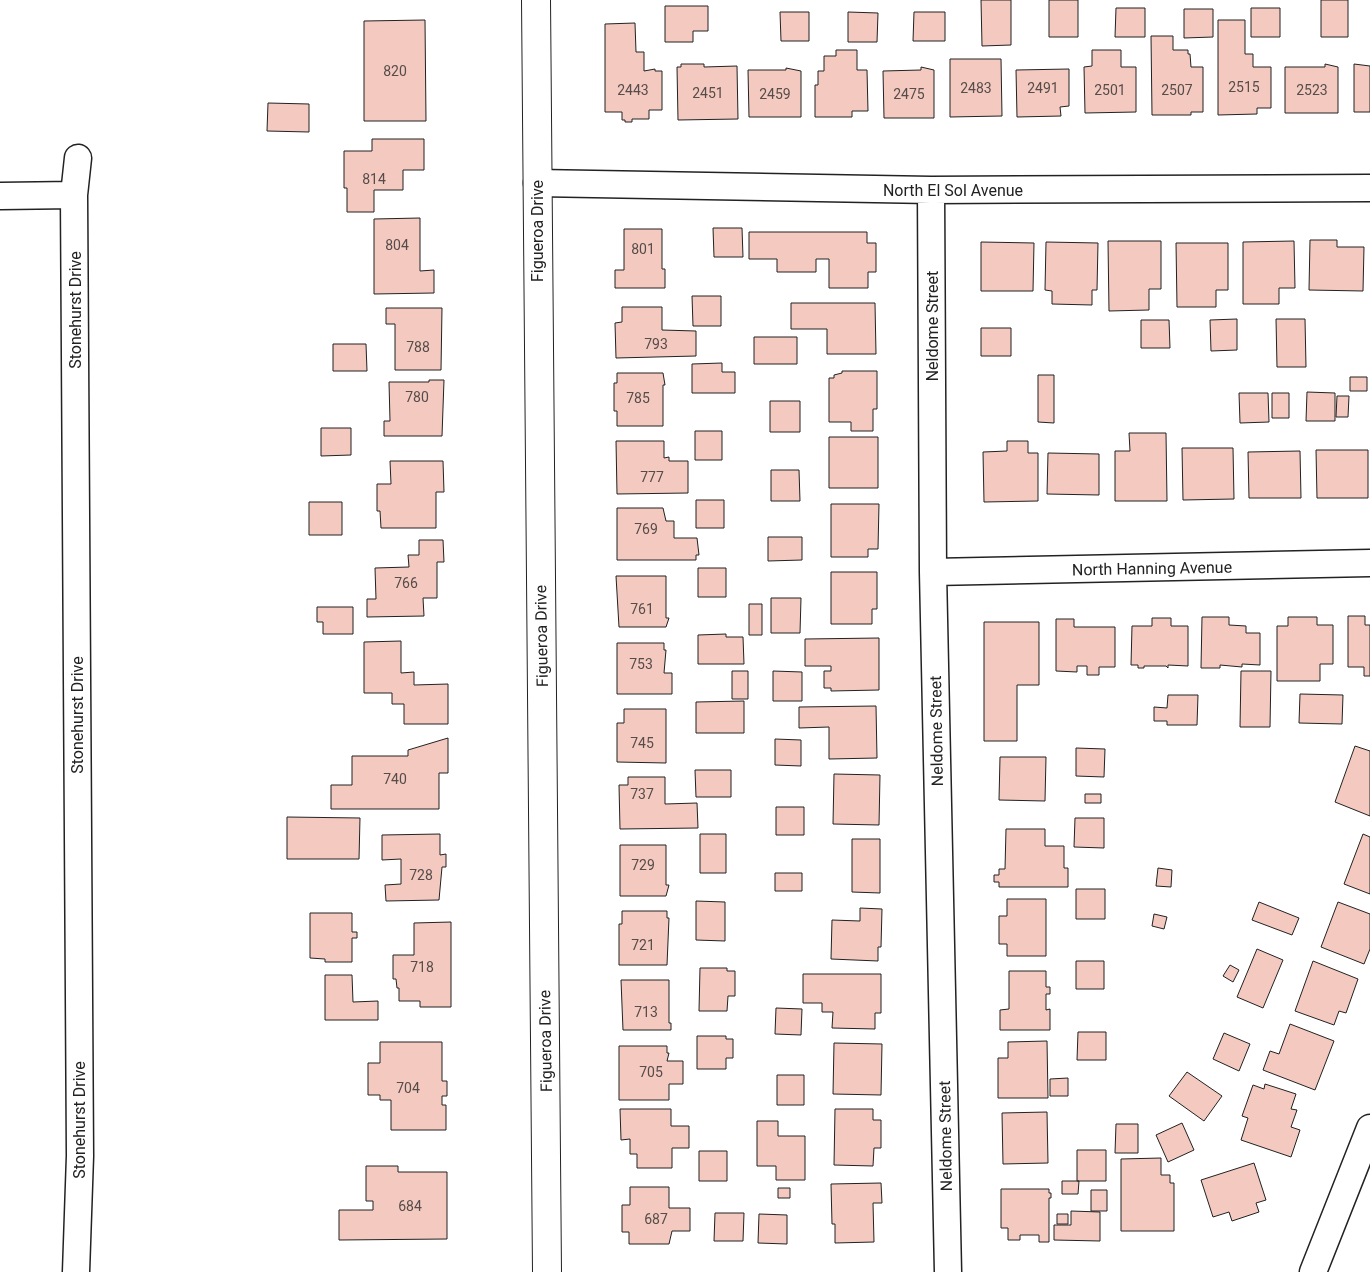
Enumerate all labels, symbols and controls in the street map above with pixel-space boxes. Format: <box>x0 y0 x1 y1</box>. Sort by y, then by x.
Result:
house number: 820 <box>383 63 407 79</box>
house number: 2515 <box>1228 79 1260 95</box>
house number: 2483 <box>960 80 992 96</box>
house number: 2491 <box>1027 80 1059 96</box>
house number: 2443 <box>617 82 649 98</box>
house number: 2501 <box>1094 82 1126 98</box>
house number: 2507 <box>1161 82 1193 98</box>
house number: 2523 <box>1296 82 1328 98</box>
house number: 2451 <box>692 85 724 101</box>
house number: 2459 <box>759 86 791 102</box>
house number: 2475 <box>893 86 925 102</box>
house number: 814 <box>362 171 386 187</box>
street label: Figueroa Drive <box>528 180 547 282</box>
street label: North El Sol Avenue <box>883 181 1023 200</box>
house number: 804 <box>385 237 409 253</box>
house number: 801 <box>631 241 655 257</box>
street label: Stonehurst Drive <box>66 251 85 369</box>
street label: Neldome Street <box>923 271 942 381</box>
house number: 793 <box>644 336 668 352</box>
house number: 788 <box>406 339 430 355</box>
house number: 780 <box>405 389 429 405</box>
house number: 785 <box>626 390 650 406</box>
house number: 777 <box>640 469 664 485</box>
house number: 769 <box>634 521 658 537</box>
street label: North Hanning Avenue <box>1072 558 1232 579</box>
house number: 766 <box>394 575 418 591</box>
street label: Figueroa Drive <box>531 585 552 687</box>
house number: 761 <box>630 601 654 617</box>
street label: Stonehurst Drive <box>68 656 87 774</box>
house number: 753 <box>629 656 653 672</box>
street label: Neldome Street <box>926 676 947 786</box>
house number: 745 <box>630 735 654 751</box>
house number: 740 <box>383 771 407 787</box>
house number: 737 <box>630 786 654 802</box>
house number: 729 <box>631 857 655 873</box>
house number: 728 <box>409 867 433 883</box>
house number: 721 <box>631 937 655 953</box>
house number: 718 <box>410 959 434 975</box>
street label: Figueroa Drive <box>535 990 556 1092</box>
house number: 713 <box>634 1004 658 1020</box>
street label: Stonehurst Drive <box>70 1061 89 1179</box>
house number: 705 <box>639 1064 663 1080</box>
house number: 704 <box>396 1080 420 1096</box>
street label: Neldome Street <box>935 1081 956 1191</box>
house number: 684 <box>398 1198 422 1214</box>
house number: 687 <box>644 1211 668 1227</box>

